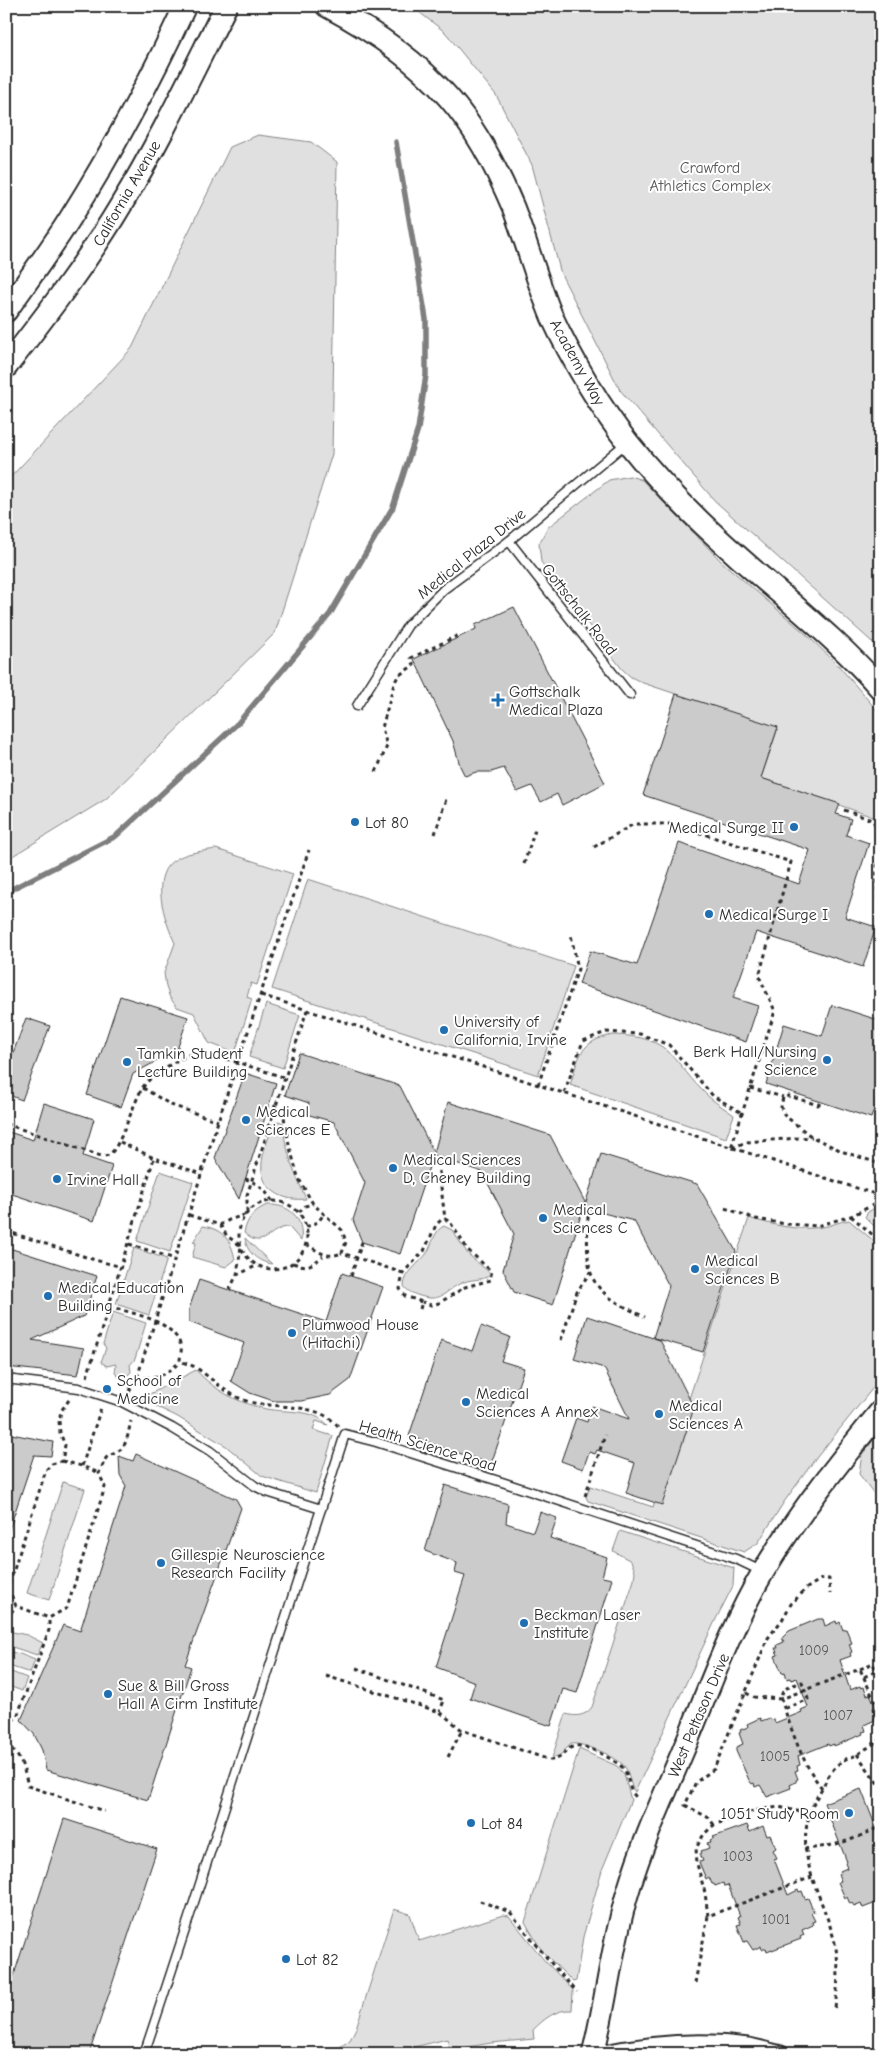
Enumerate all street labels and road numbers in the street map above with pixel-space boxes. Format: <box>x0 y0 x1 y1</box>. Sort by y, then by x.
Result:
street label: California Avenue <box>89 137 164 250</box>
street label: Academy Way <box>546 316 609 409</box>
street label: Medical Plaza Drive <box>414 505 529 603</box>
street label: Gottschalk Road <box>538 560 621 659</box>
street label: Health Science Road <box>357 1417 498 1475</box>
street label: West Peltason Drive <box>665 1651 733 1780</box>

